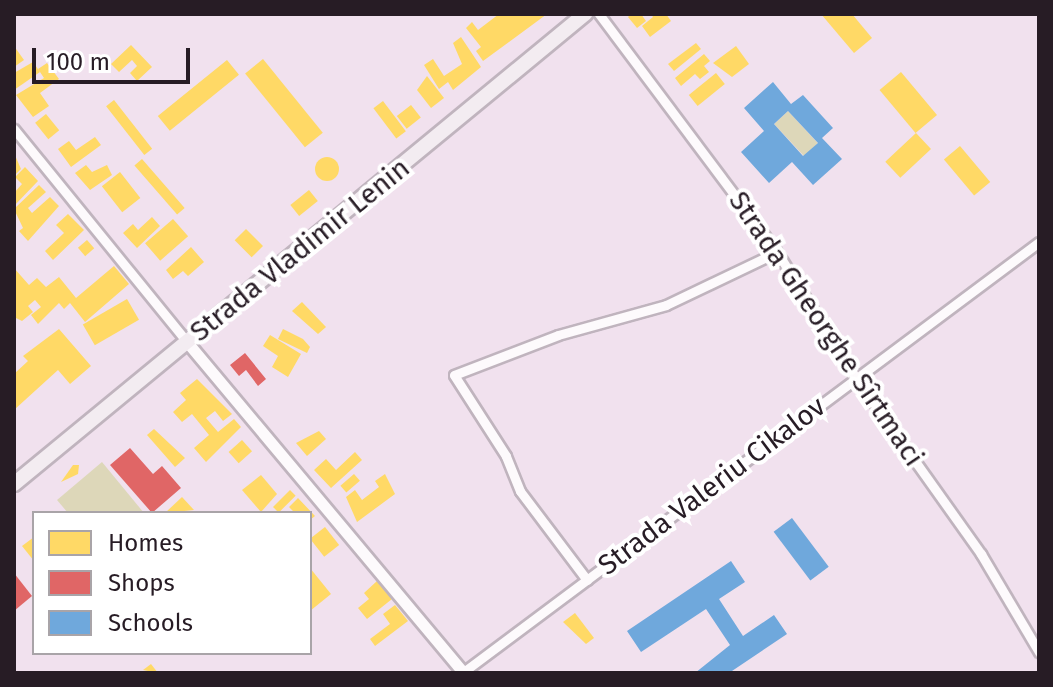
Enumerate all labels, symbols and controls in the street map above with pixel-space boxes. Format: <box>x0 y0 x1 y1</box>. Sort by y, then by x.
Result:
scale bar <box>36 32 194 82</box>
text: 100 m <box>46 48 110 76</box>
street label: Strada Vladimir Lenin <box>183 151 417 349</box>
street label: Strada Gheorghe Sîrtmaci <box>721 185 931 473</box>
street label: Strada Valeriu Cikalov <box>592 390 832 582</box>
legend <box>32 511 312 655</box>
text: Homes <box>108 529 183 557</box>
text: Shops <box>108 569 175 597</box>
text: Schools <box>108 609 193 637</box>

